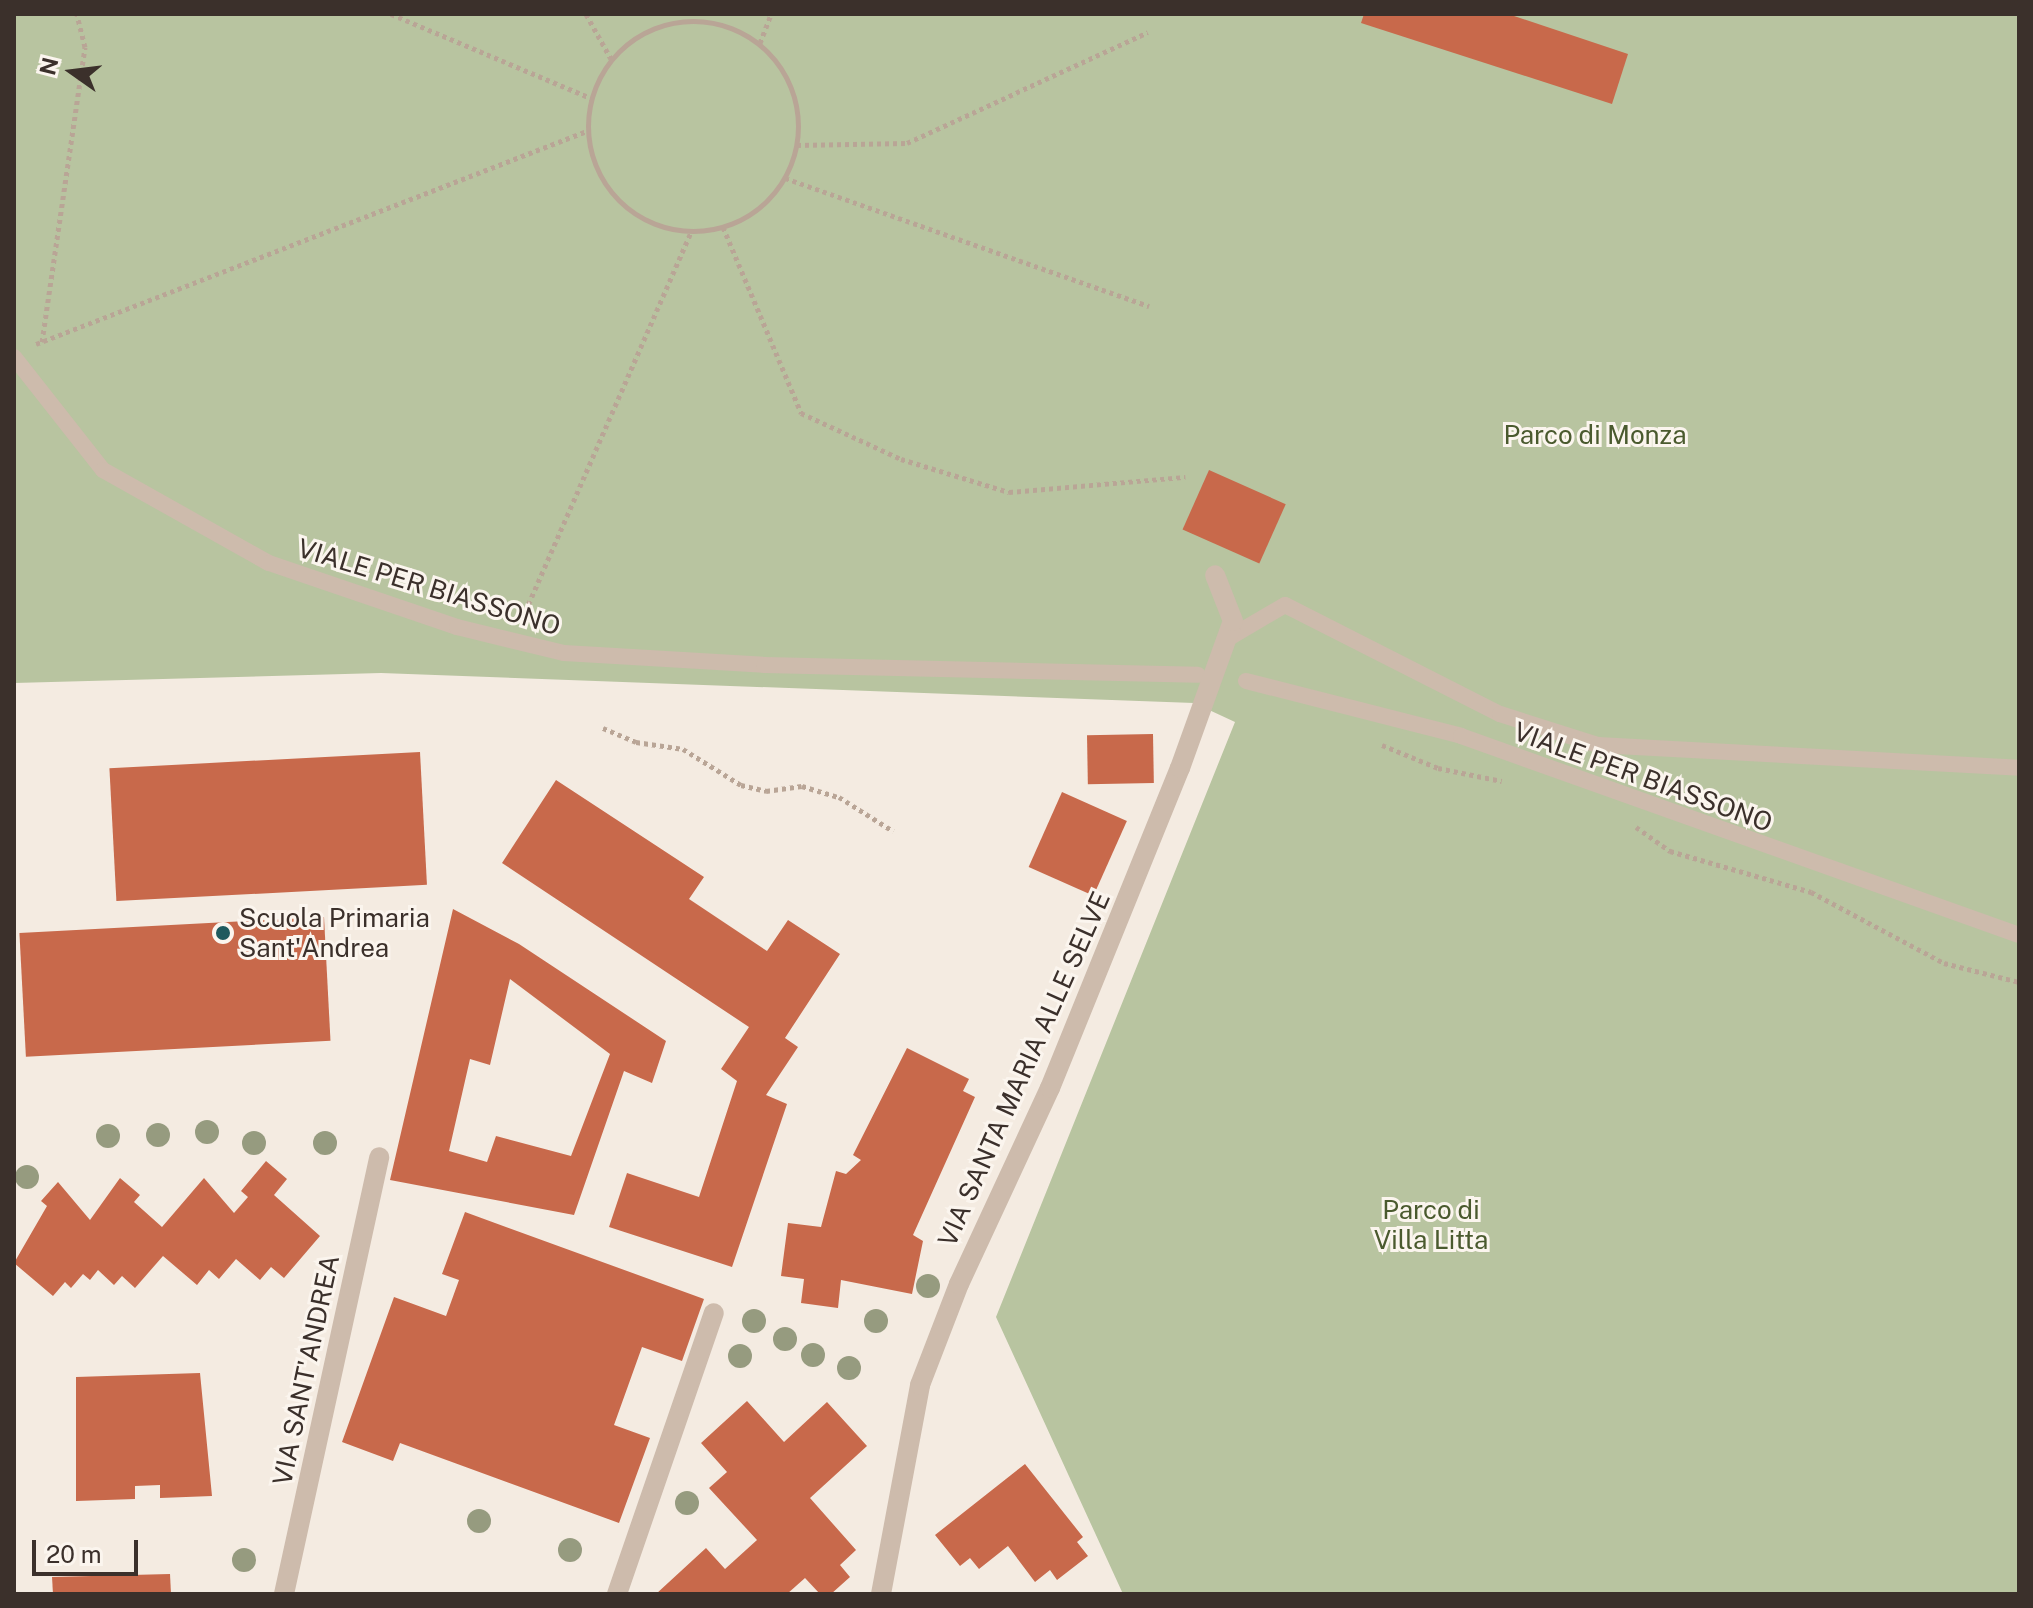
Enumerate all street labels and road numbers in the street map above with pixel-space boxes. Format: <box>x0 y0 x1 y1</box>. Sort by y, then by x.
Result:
street label: VIALE PER BIASSONO <box>294 532 564 642</box>
street label: VIALE PER BIASSONO <box>1509 716 1777 838</box>
street label: VIA SANTA MARIA ALLE SELVE <box>931 887 1117 1251</box>
street label: VIA SANT'ANDREA <box>266 1252 346 1488</box>

